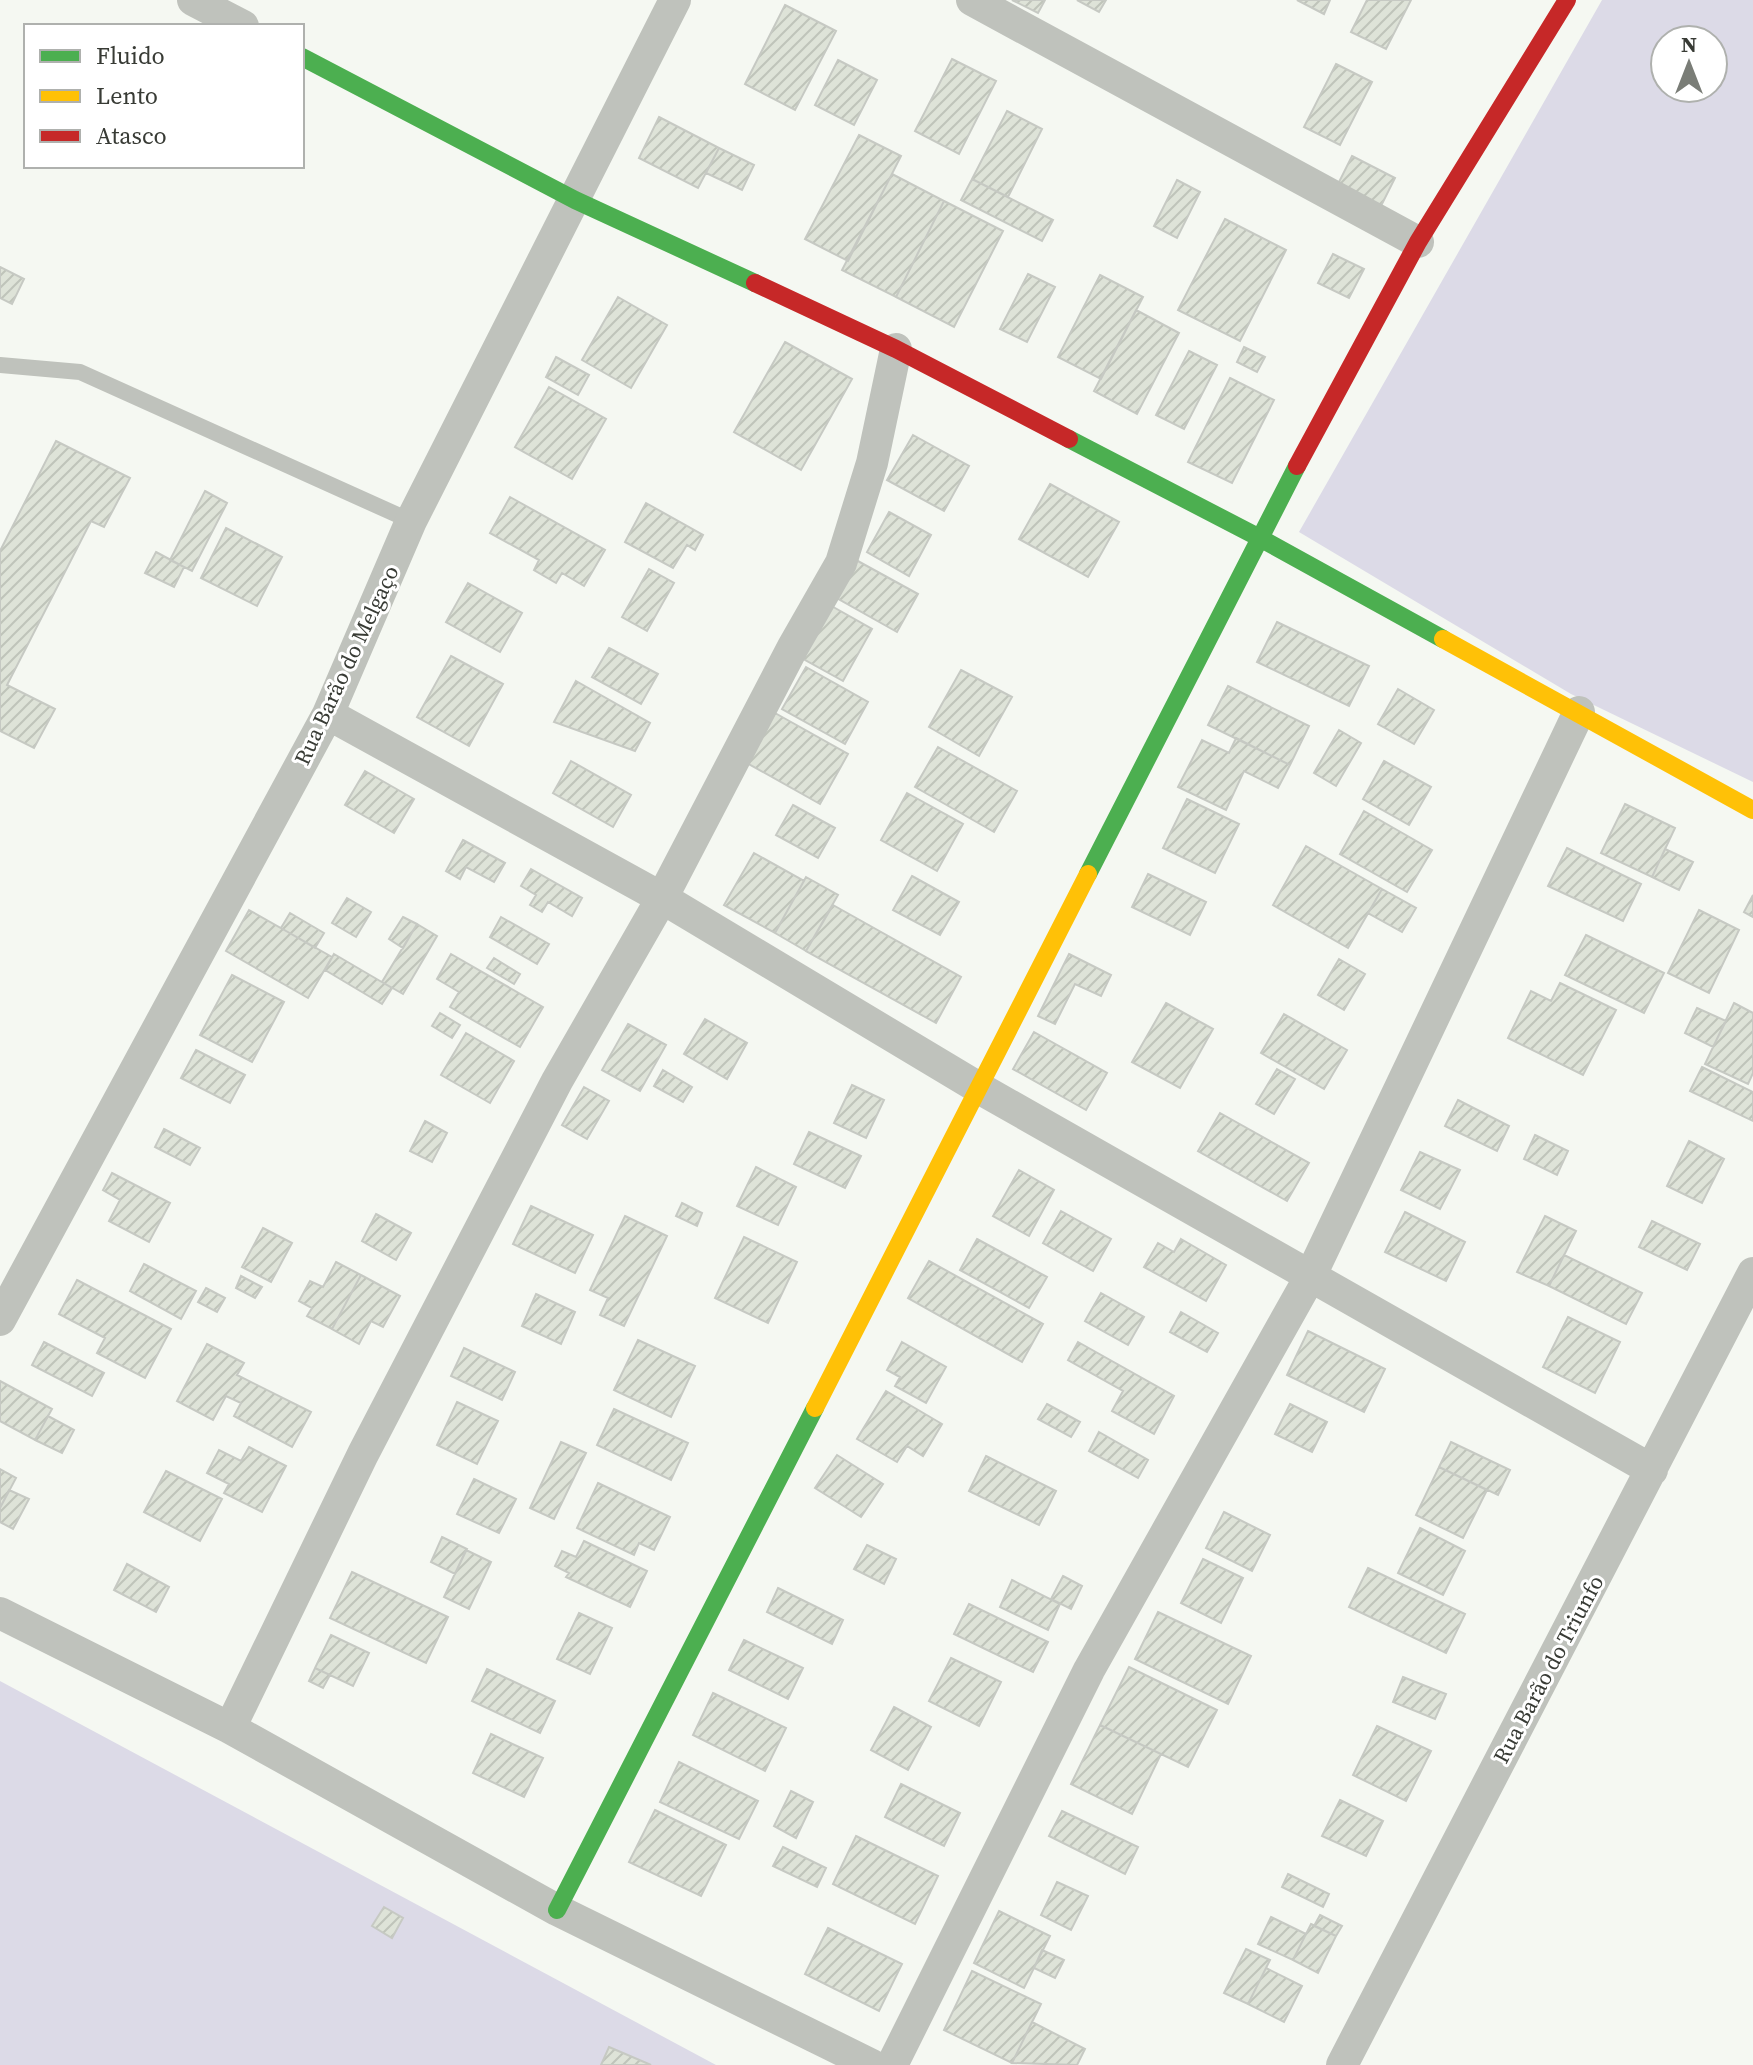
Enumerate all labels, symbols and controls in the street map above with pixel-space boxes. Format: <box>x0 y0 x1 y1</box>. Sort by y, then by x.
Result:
legend <box>24 24 304 168</box>
north arrow <box>1649 24 1729 104</box>
text: N <box>1681 29 1697 59</box>
text: Fluido <box>96 39 165 72</box>
text: Lento <box>96 79 158 112</box>
text: Atasco <box>96 119 167 152</box>
street label: Rua Barão do Melgaço <box>287 560 405 770</box>
street label: Rua Barão do Triunfo <box>1486 1570 1610 1768</box>

